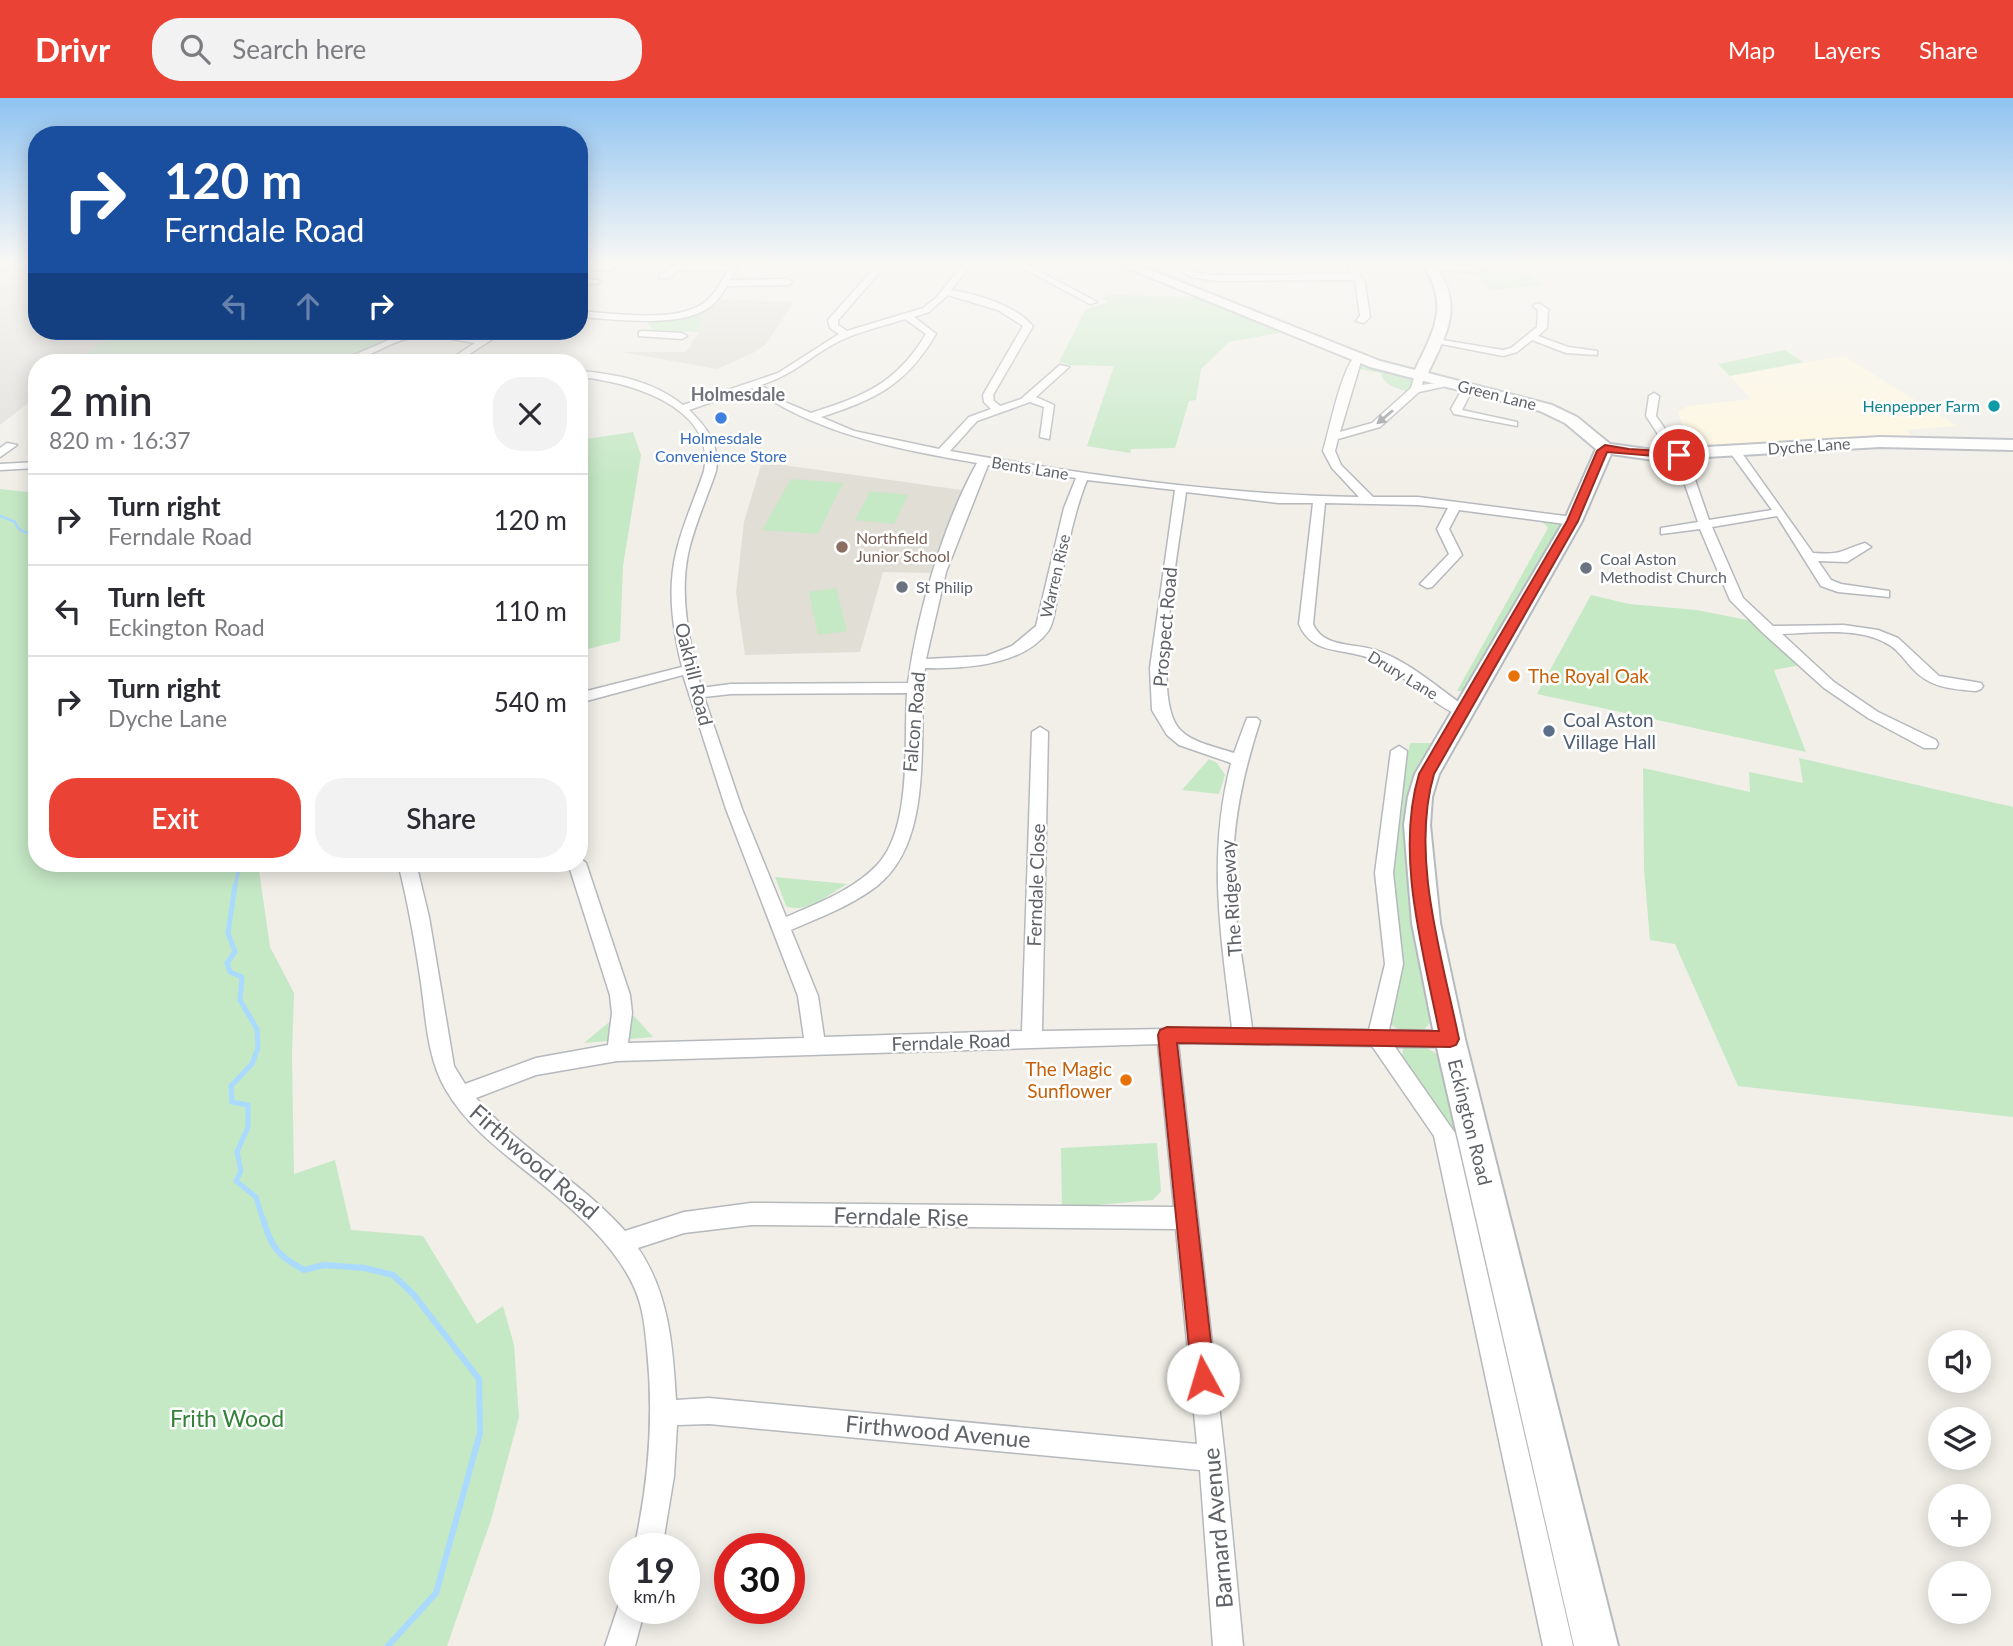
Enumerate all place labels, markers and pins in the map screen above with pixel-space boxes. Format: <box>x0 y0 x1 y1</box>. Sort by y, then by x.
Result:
place label: Henpepper Farm <box>1862 396 1980 415</box>
marker: Henpepper Farm <box>1986 398 2002 414</box>
marker: Holmesdale Convenience Store <box>713 410 729 426</box>
pin <box>1649 425 1709 485</box>
place label: Holmesdale Convenience Store <box>655 428 787 465</box>
place label: Northfield Junior School <box>856 528 950 565</box>
marker: Northfield Junior School <box>834 539 850 555</box>
place label: Coal Aston Methodist Church <box>1600 549 1727 586</box>
marker: Coal Aston Methodist Church <box>1578 560 1594 576</box>
place label: St Philip <box>916 577 973 596</box>
marker: St Philip <box>894 579 910 595</box>
place label: The Royal Oak <box>1528 664 1649 687</box>
marker: The Royal Oak <box>1506 668 1522 684</box>
place label: Coal Aston Village Hall <box>1563 708 1656 753</box>
marker: Coal Aston Village Hall <box>1541 723 1557 739</box>
place label: The Magic Sunflower <box>1025 1057 1112 1102</box>
marker: The Magic Sunflower <box>1118 1072 1134 1088</box>

